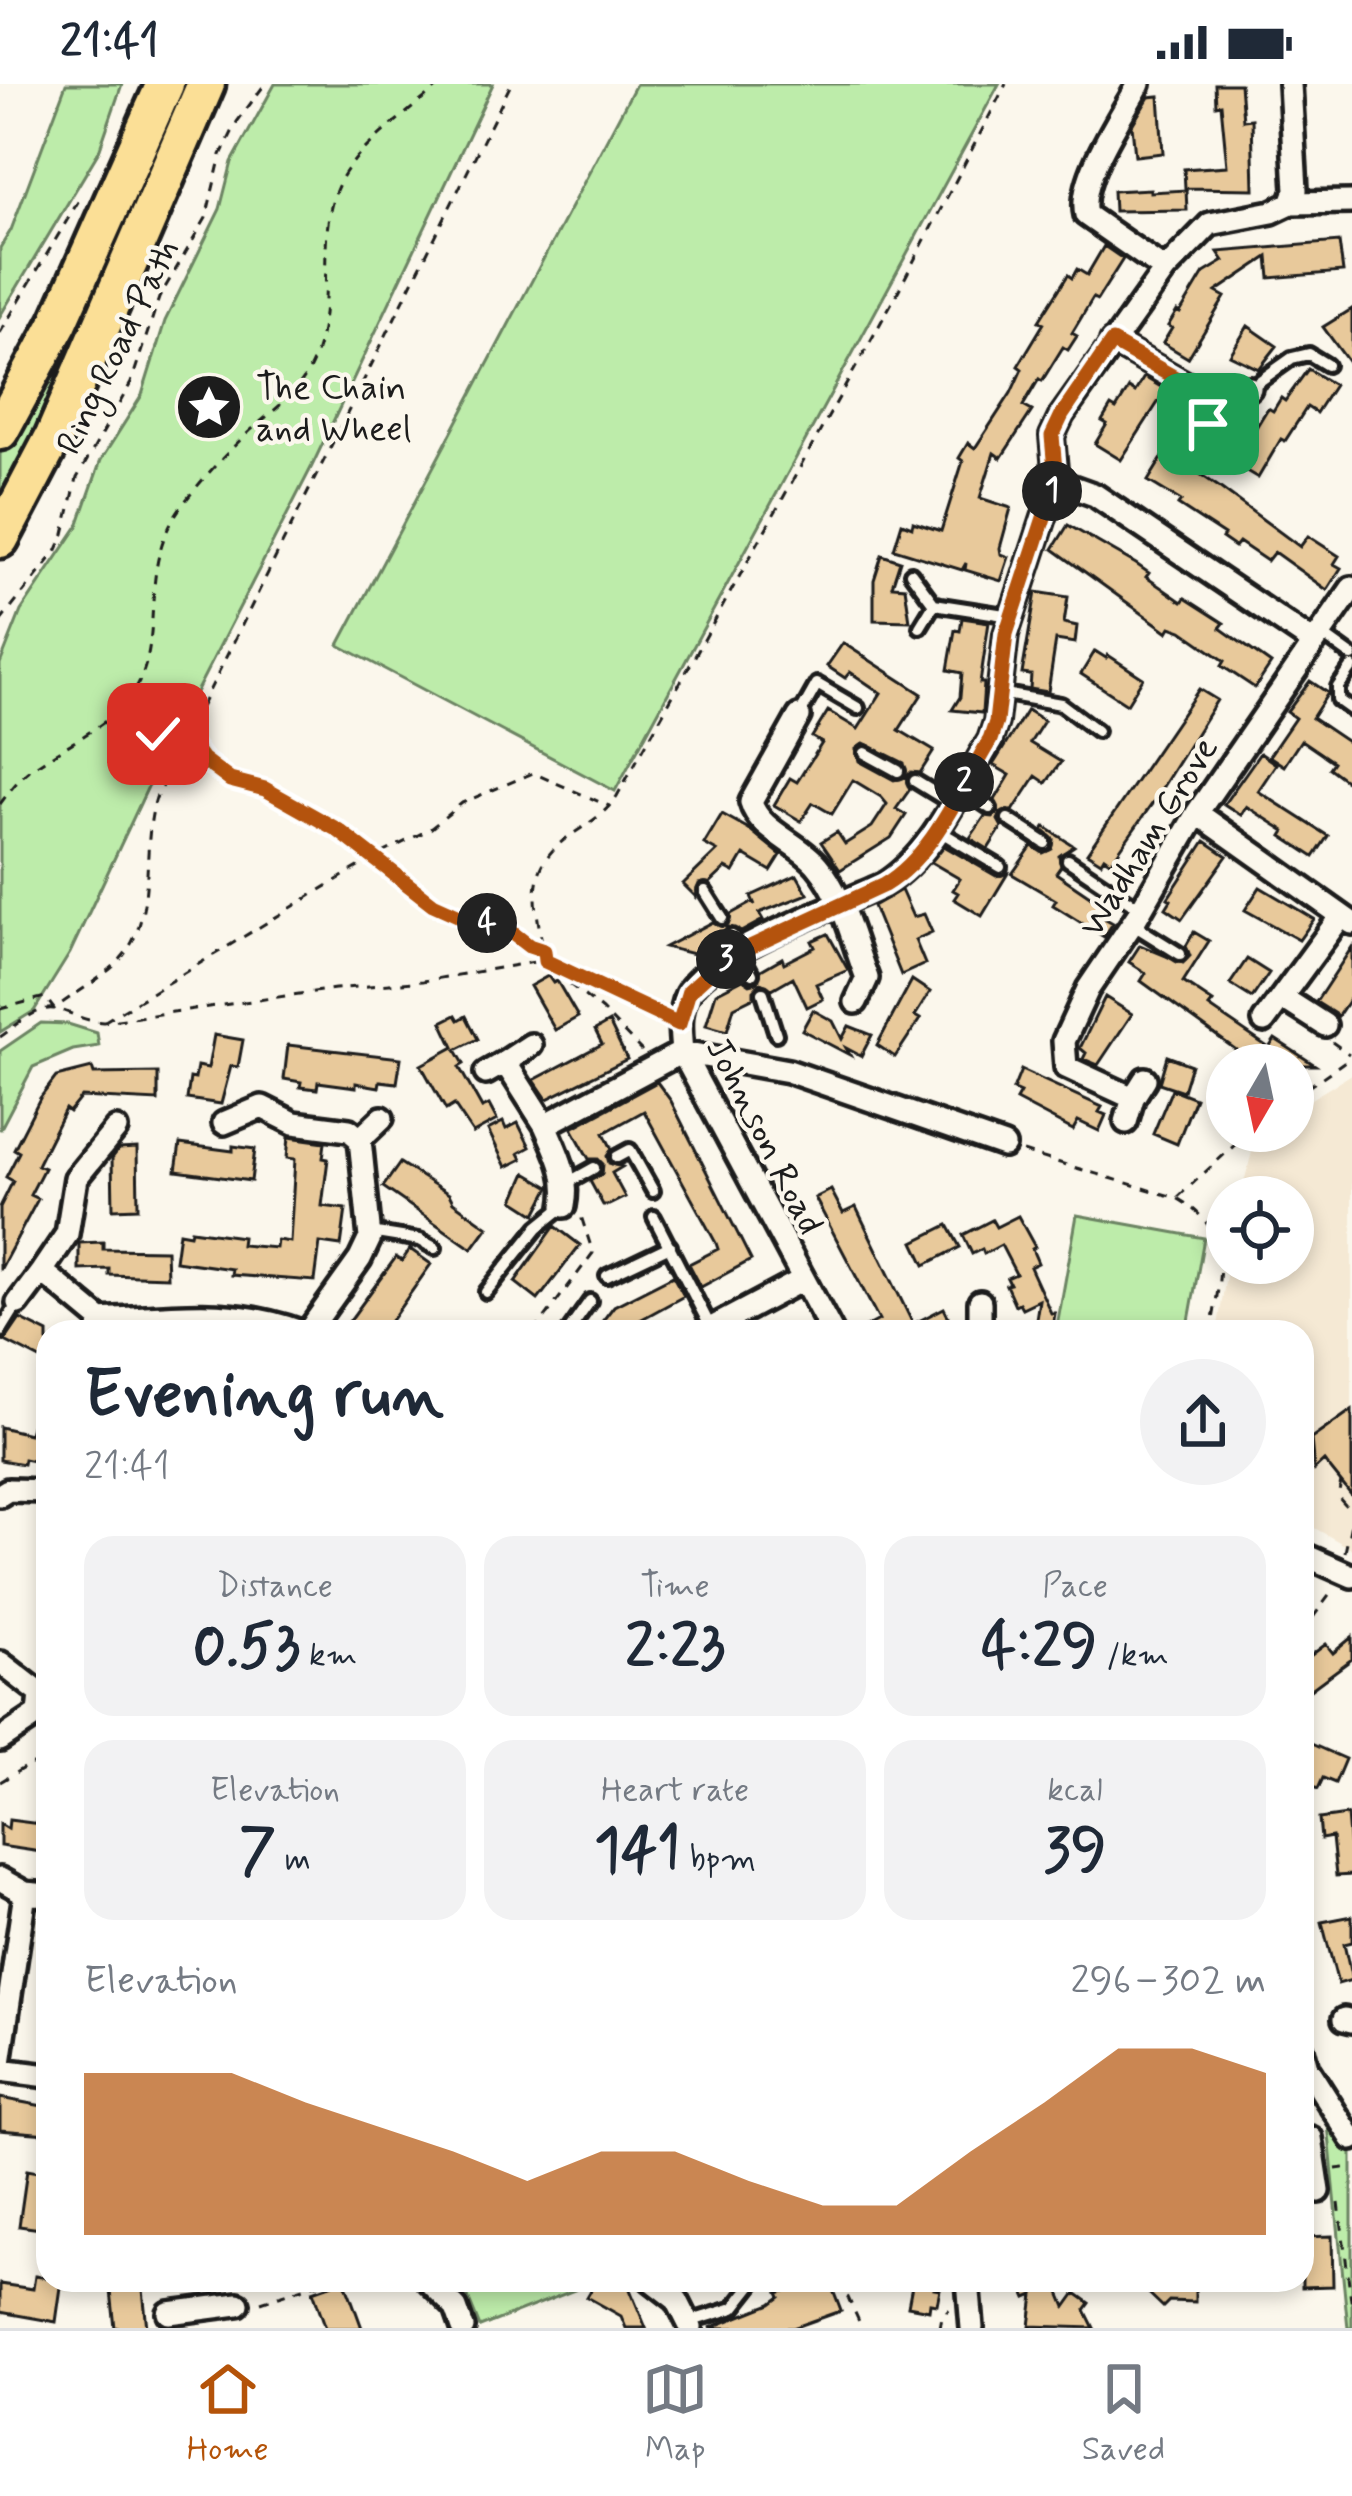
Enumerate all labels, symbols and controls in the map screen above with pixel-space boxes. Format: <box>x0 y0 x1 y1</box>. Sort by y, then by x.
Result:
text: 21:41 <box>60 13 159 72</box>
street label: Ring Road Path <box>47 232 193 464</box>
place label: The Chain and Wheel <box>256 366 412 454</box>
place icon: The Chain and Wheel <box>174 372 244 442</box>
pin <box>1157 373 1259 475</box>
icon: arrive <box>1175 391 1241 457</box>
pin: 1 <box>1022 461 1082 521</box>
text: 1 <box>1045 469 1059 513</box>
pin <box>107 683 209 785</box>
icon: check <box>125 701 191 767</box>
street label: Wadham Grove <box>1070 729 1230 947</box>
pin: 2 <box>934 752 994 812</box>
text: 2 <box>956 760 972 804</box>
pin: 4 <box>457 893 517 953</box>
text: 4 <box>477 901 497 945</box>
pin: 3 <box>696 929 756 989</box>
text: 3 <box>719 937 733 981</box>
street label: Johnson Road <box>693 1030 833 1243</box>
north arrow <box>1206 1044 1314 1152</box>
map controls <box>1206 1044 1314 1284</box>
button: locate <box>1206 1176 1314 1284</box>
text: Evening run <box>84 1354 444 1440</box>
button: share <box>1140 1359 1266 1485</box>
text: 21:41 <box>84 1442 170 1493</box>
text: Distance <box>217 1565 333 1609</box>
text: Time <box>640 1565 710 1609</box>
text: Pace <box>1042 1565 1108 1609</box>
text: 0.53 <box>193 1609 300 1688</box>
text: 2:23 <box>625 1609 725 1688</box>
text: 4:29 <box>981 1609 1097 1688</box>
text: km <box>300 1634 357 1678</box>
text: /km <box>1097 1634 1169 1678</box>
text: Elevation <box>210 1769 340 1813</box>
text: Heart rate <box>601 1769 749 1813</box>
text: kcal <box>1047 1769 1103 1813</box>
text: 7 <box>239 1813 276 1892</box>
text: 141 <box>594 1813 681 1892</box>
text: 39 <box>1044 1813 1106 1892</box>
text: m <box>276 1838 311 1882</box>
text: bpm <box>681 1838 756 1882</box>
text: Elevation <box>84 1956 238 2007</box>
text: 296–302 m <box>1070 1956 1266 2007</box>
tab: Home <box>187 2356 269 2472</box>
tab: Map <box>642 2356 708 2472</box>
tab: Saved <box>1082 2356 1165 2472</box>

